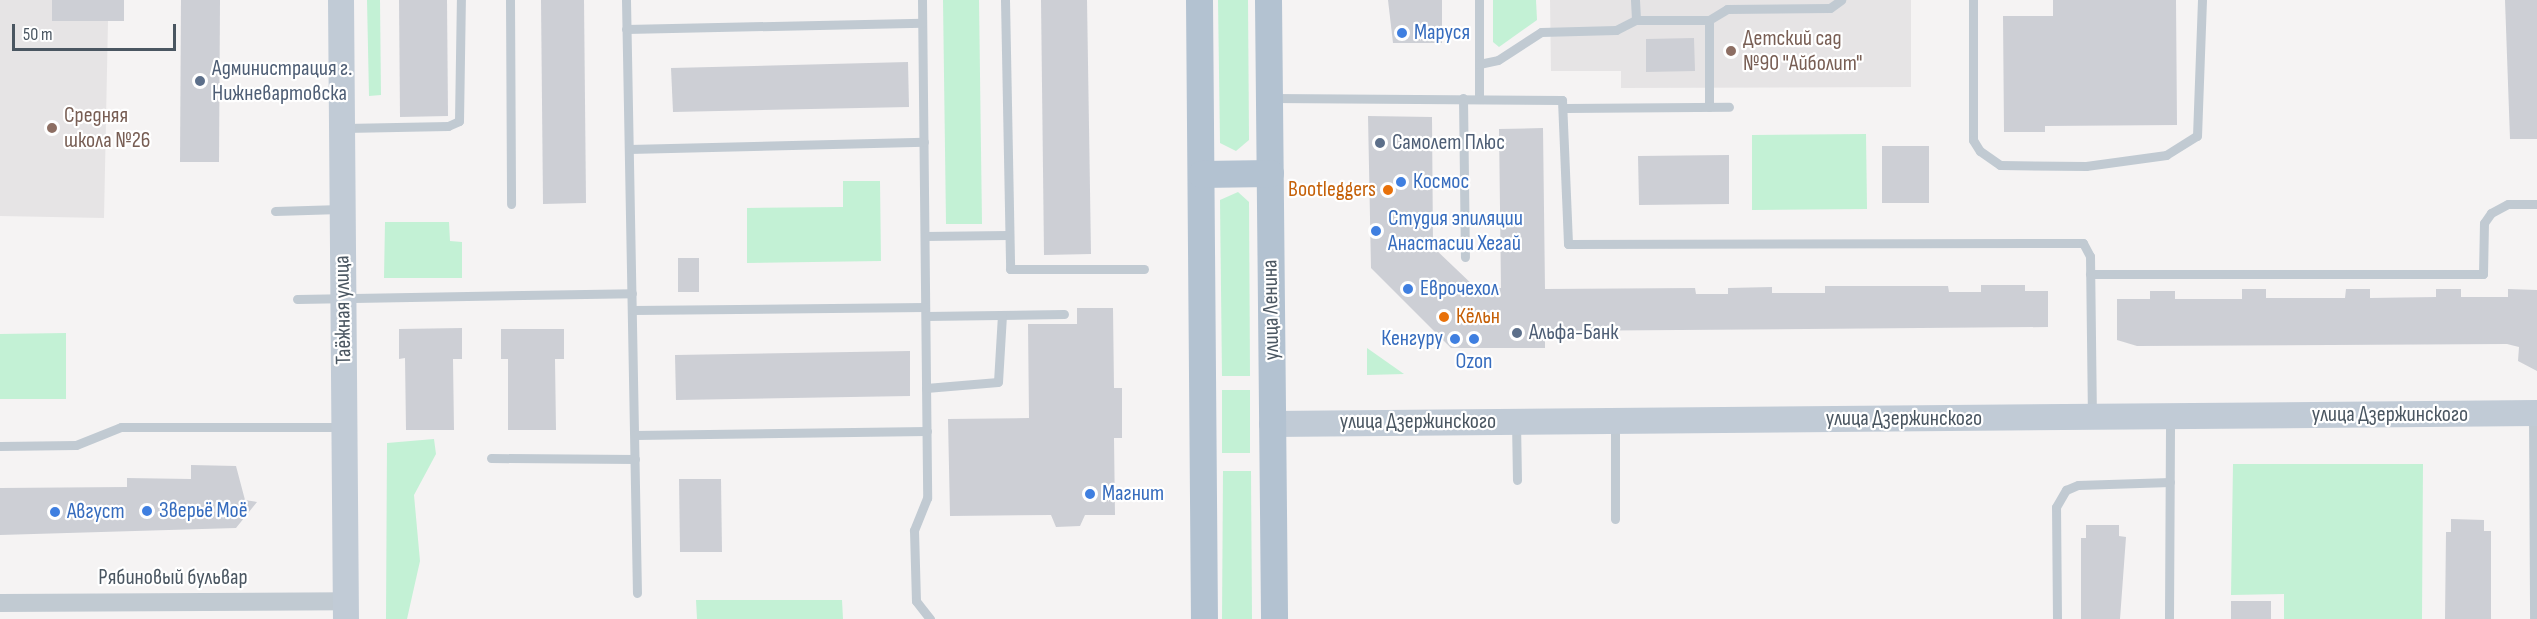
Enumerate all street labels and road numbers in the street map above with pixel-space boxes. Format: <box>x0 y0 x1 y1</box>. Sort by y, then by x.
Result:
street label: Таёжная улица <box>329 255 357 365</box>
street label: улица Ленина <box>1257 259 1285 361</box>
street label: улица Дзержинского <box>2312 402 2468 428</box>
street label: улица Дзержинского <box>1826 406 1982 432</box>
street label: улица Дзержинского <box>1340 409 1496 435</box>
street label: Рябиновый бульвар <box>98 565 248 591</box>

